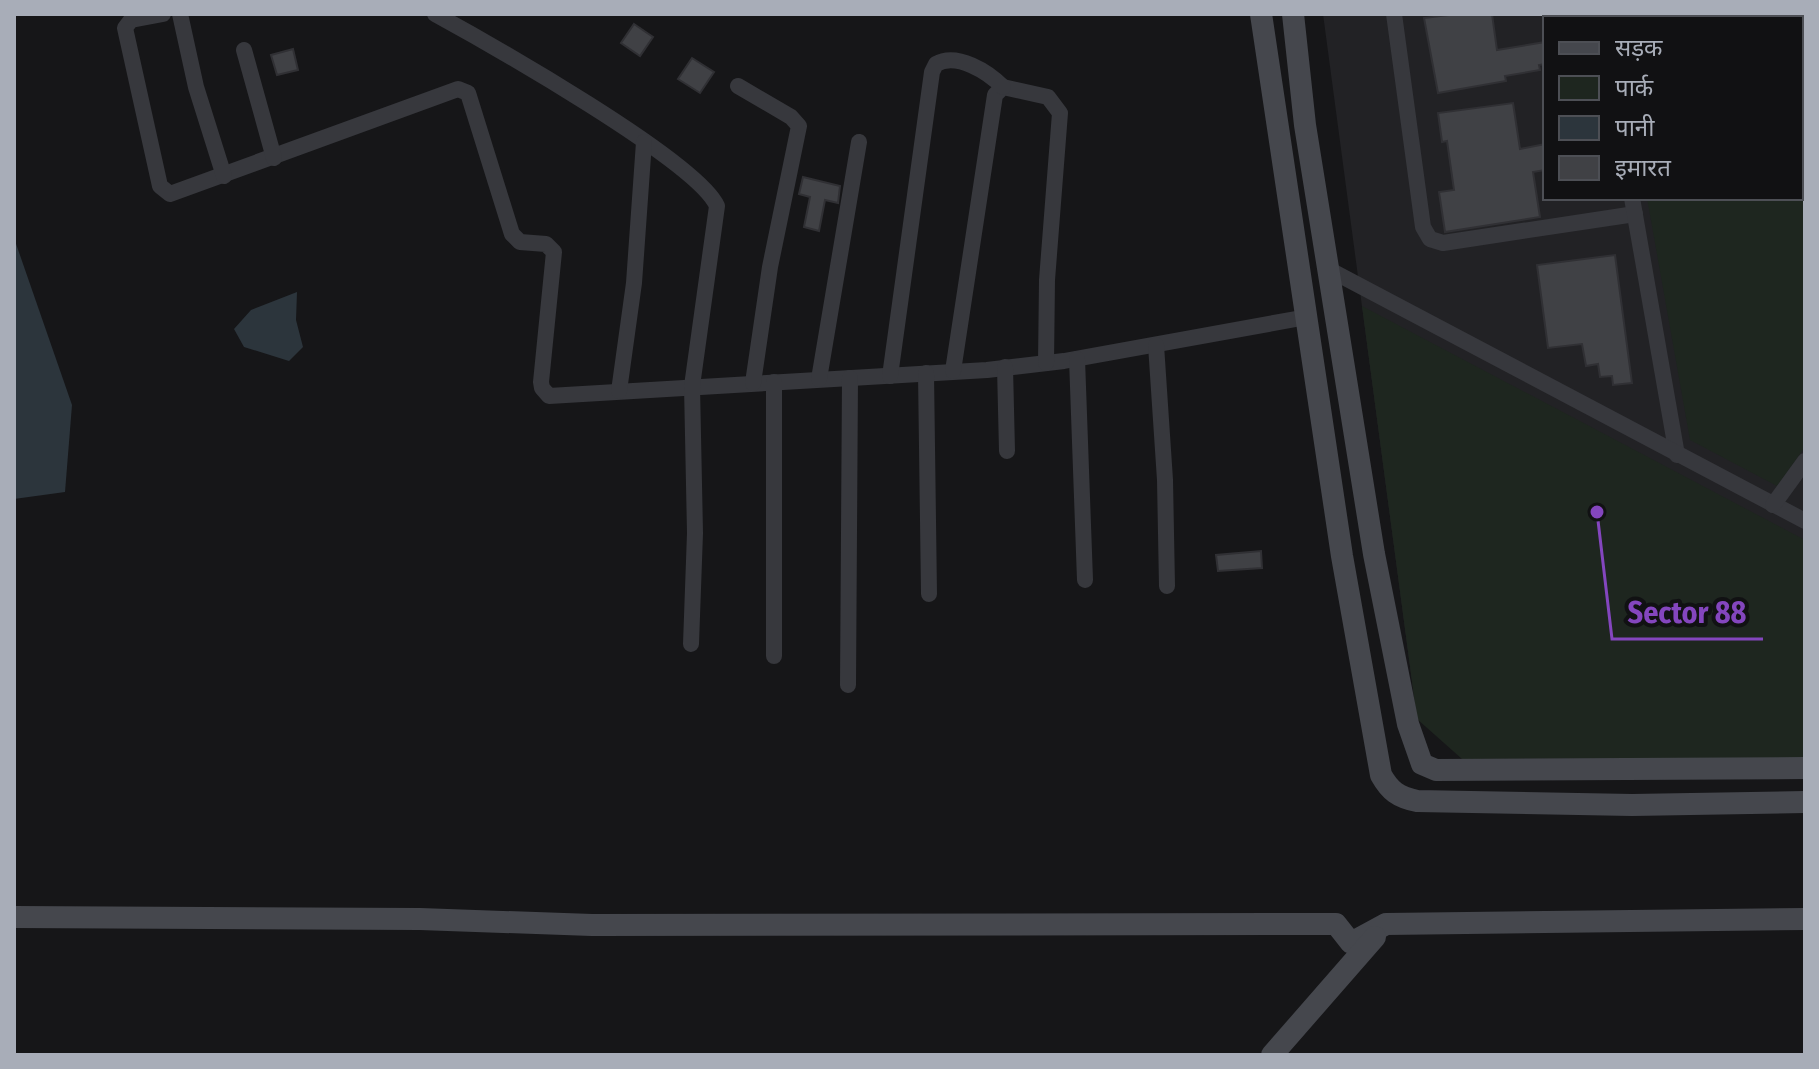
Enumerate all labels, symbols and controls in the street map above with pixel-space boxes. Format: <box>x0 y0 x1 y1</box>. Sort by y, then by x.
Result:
legend <box>1543 16 1803 200</box>
text: सड़क <box>1615 34 1663 62</box>
text: पार्क <box>1615 74 1654 102</box>
text: पानी <box>1615 114 1655 142</box>
text: इमारत <box>1615 154 1672 182</box>
callout: Sector 88 <box>1612 585 1763 639</box>
text: Sector 88 <box>1628 595 1747 631</box>

